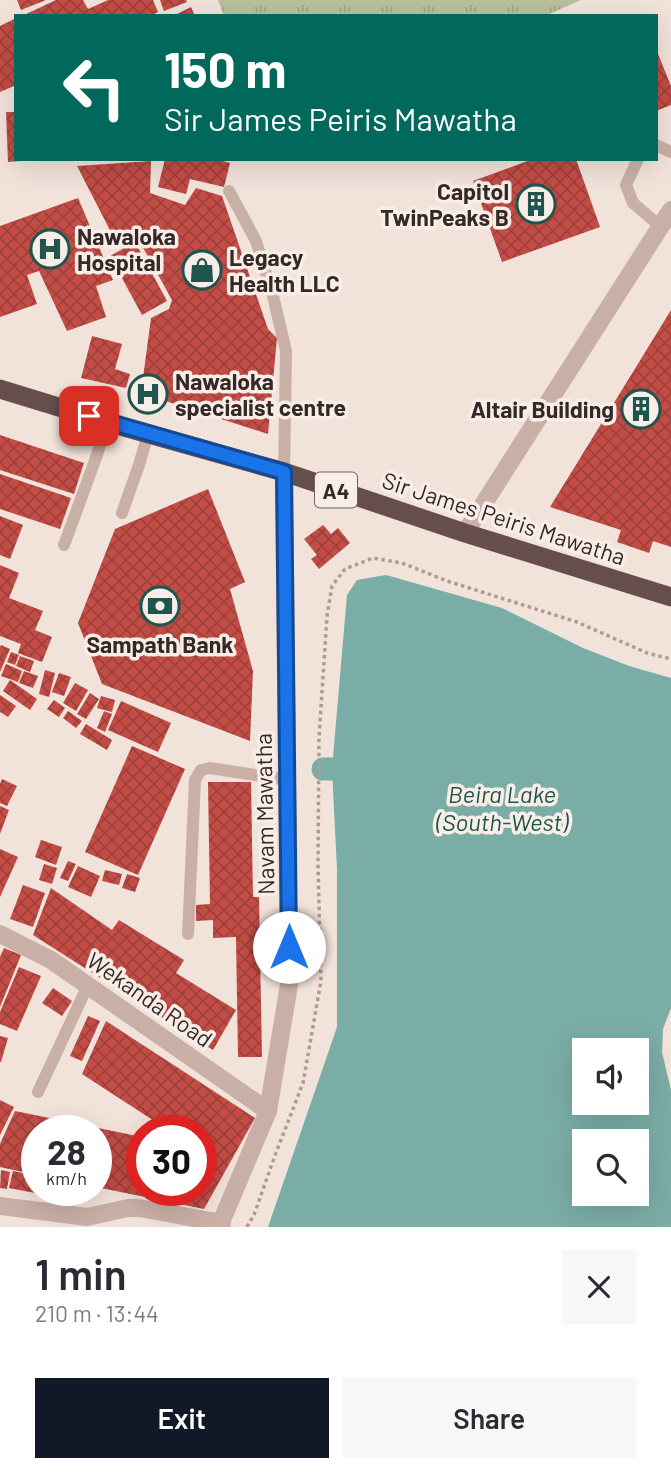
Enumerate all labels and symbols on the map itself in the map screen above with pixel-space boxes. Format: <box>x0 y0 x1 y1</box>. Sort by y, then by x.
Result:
place label: Capitol TwinPeaks B <box>380 177 509 231</box>
building icon: Capitol TwinPeaks B <box>515 183 557 225</box>
place label: Nawaloka Hospital <box>77 222 176 276</box>
hospital icon: Nawaloka Hospital <box>29 228 71 270</box>
place label: Legacy Health LLC <box>229 243 340 297</box>
shop icon: Legacy Health LLC <box>181 249 223 291</box>
place label: Nawaloka specialist centre <box>175 367 346 421</box>
hospital icon: Nawaloka specialist centre <box>127 373 169 415</box>
pin <box>59 386 119 446</box>
building icon: Altair Building <box>620 388 662 430</box>
place label: Altair Building <box>470 395 614 423</box>
street label: Sir James Peiris Mawatha <box>379 465 629 571</box>
road number: A4 <box>315 472 357 508</box>
bank icon: Sampath Bank <box>139 585 181 627</box>
place label: Sampath Bank <box>87 630 233 658</box>
street label: Navam Mawatha <box>249 733 279 895</box>
water label: Beira Lake (South-West) <box>436 779 569 836</box>
position arrow <box>252 910 326 984</box>
street label: Wekanda Road <box>82 946 218 1052</box>
speed limit sign: 30 <box>126 1115 217 1206</box>

